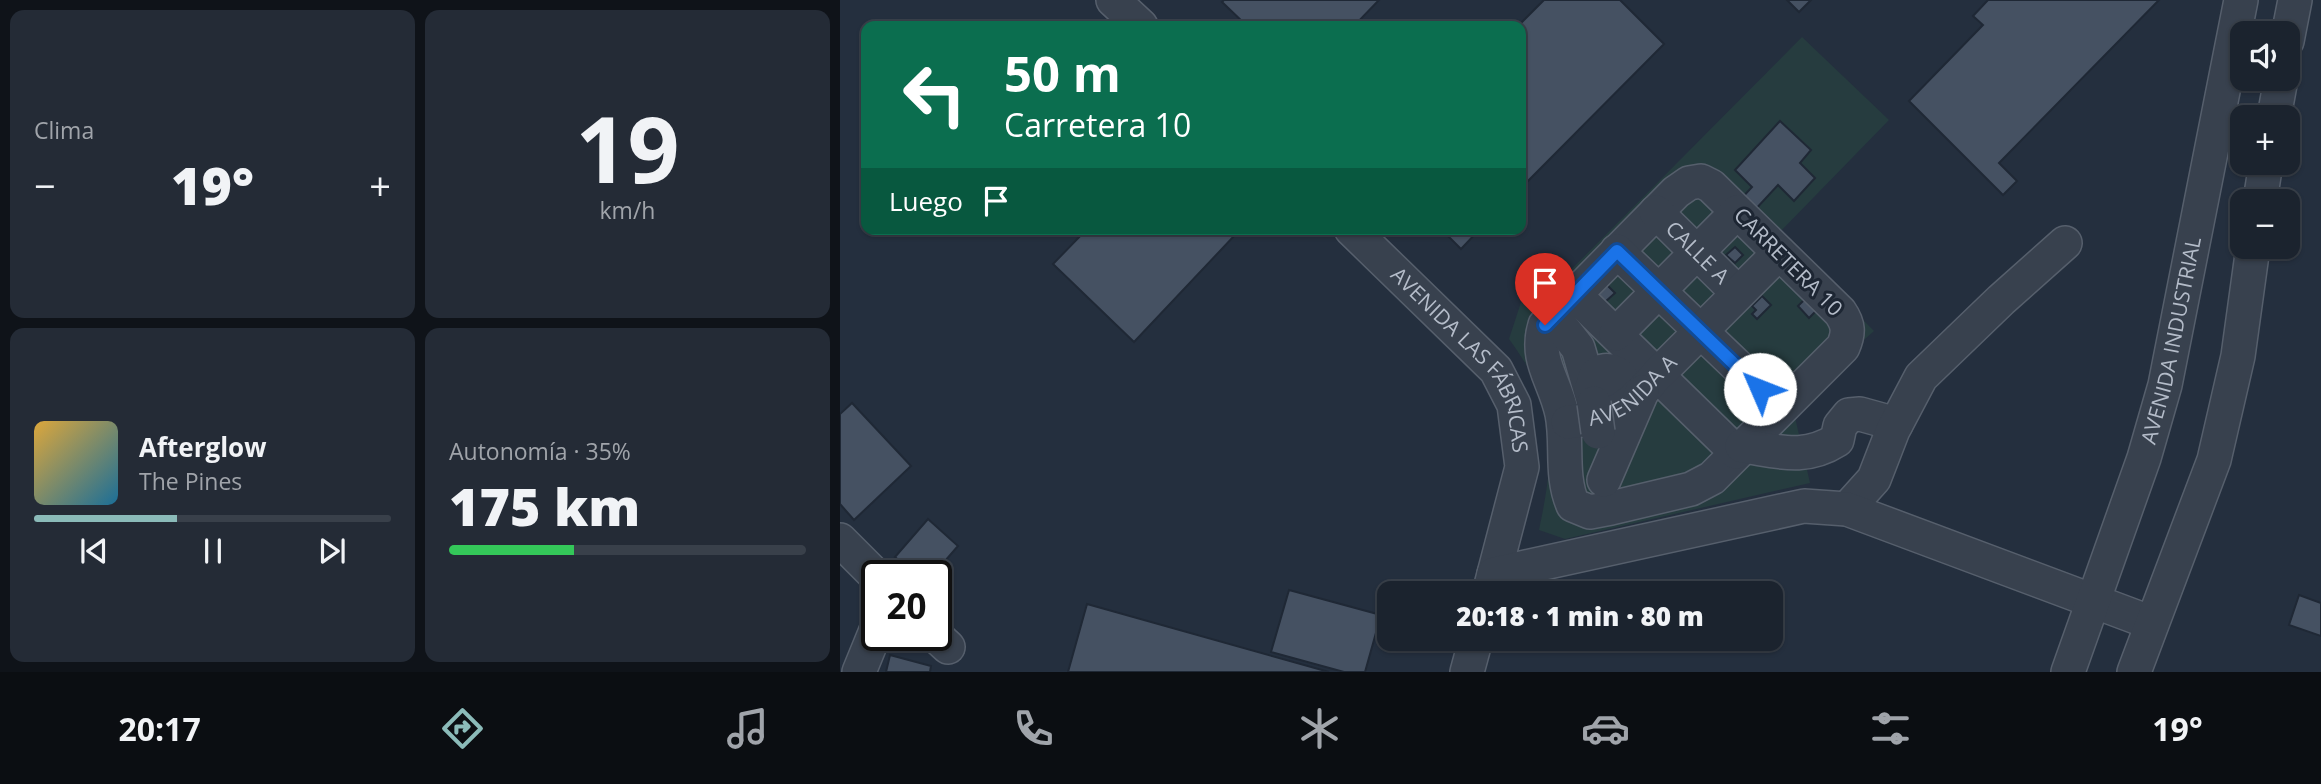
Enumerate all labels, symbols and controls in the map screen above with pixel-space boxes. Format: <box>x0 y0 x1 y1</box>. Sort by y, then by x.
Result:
map controls <box>2230 21 2300 259</box>
button: sound <box>2230 21 2300 91</box>
text: 50 m <box>1004 40 1121 106</box>
icon: left <box>889 49 980 140</box>
text: 19 <box>575 86 680 210</box>
text: Carretera 10 <box>1004 103 1191 146</box>
button: + <box>2230 105 2300 175</box>
text: Clima <box>34 114 94 146</box>
text: 19° <box>171 149 254 220</box>
text: − <box>34 159 56 211</box>
text: + <box>369 159 391 211</box>
icon: arrive <box>977 182 1015 220</box>
text: Luego <box>889 183 963 219</box>
button: − <box>2230 189 2300 259</box>
text: km/h <box>600 194 655 226</box>
street label: CARRETERA 10 <box>1728 201 1849 322</box>
street label: CALLE A <box>1660 214 1736 290</box>
street label: AVENIDA INDUSTRIAL <box>2134 234 2207 447</box>
pin <box>1515 253 1575 325</box>
street label: AVENIDA LAS FÁBRICAS <box>1385 260 1535 454</box>
icon: arrive <box>1526 264 1564 302</box>
street label: AVENIDA A <box>1586 348 1683 432</box>
position arrow <box>1723 352 1797 426</box>
text: Afterglow <box>139 429 266 465</box>
text: Autonomía · 35% <box>449 435 631 467</box>
text: The Pines <box>139 465 242 497</box>
text: 175 km <box>449 470 640 541</box>
icon: previous <box>75 532 113 570</box>
icon: pause <box>194 532 232 570</box>
icon: next <box>313 532 351 570</box>
speed limit sign: 20 <box>861 560 952 651</box>
text: 20:18 · 1 min · 80 m <box>1456 598 1704 634</box>
icon: directions <box>438 704 487 753</box>
icon: music <box>723 704 772 753</box>
icon: phone <box>1009 704 1058 753</box>
icon: climate <box>1295 704 1344 753</box>
icon: car <box>1581 704 1630 753</box>
icon: filters <box>1866 704 1915 753</box>
text: 20:17 <box>118 707 201 750</box>
text: 19° <box>2152 707 2203 750</box>

